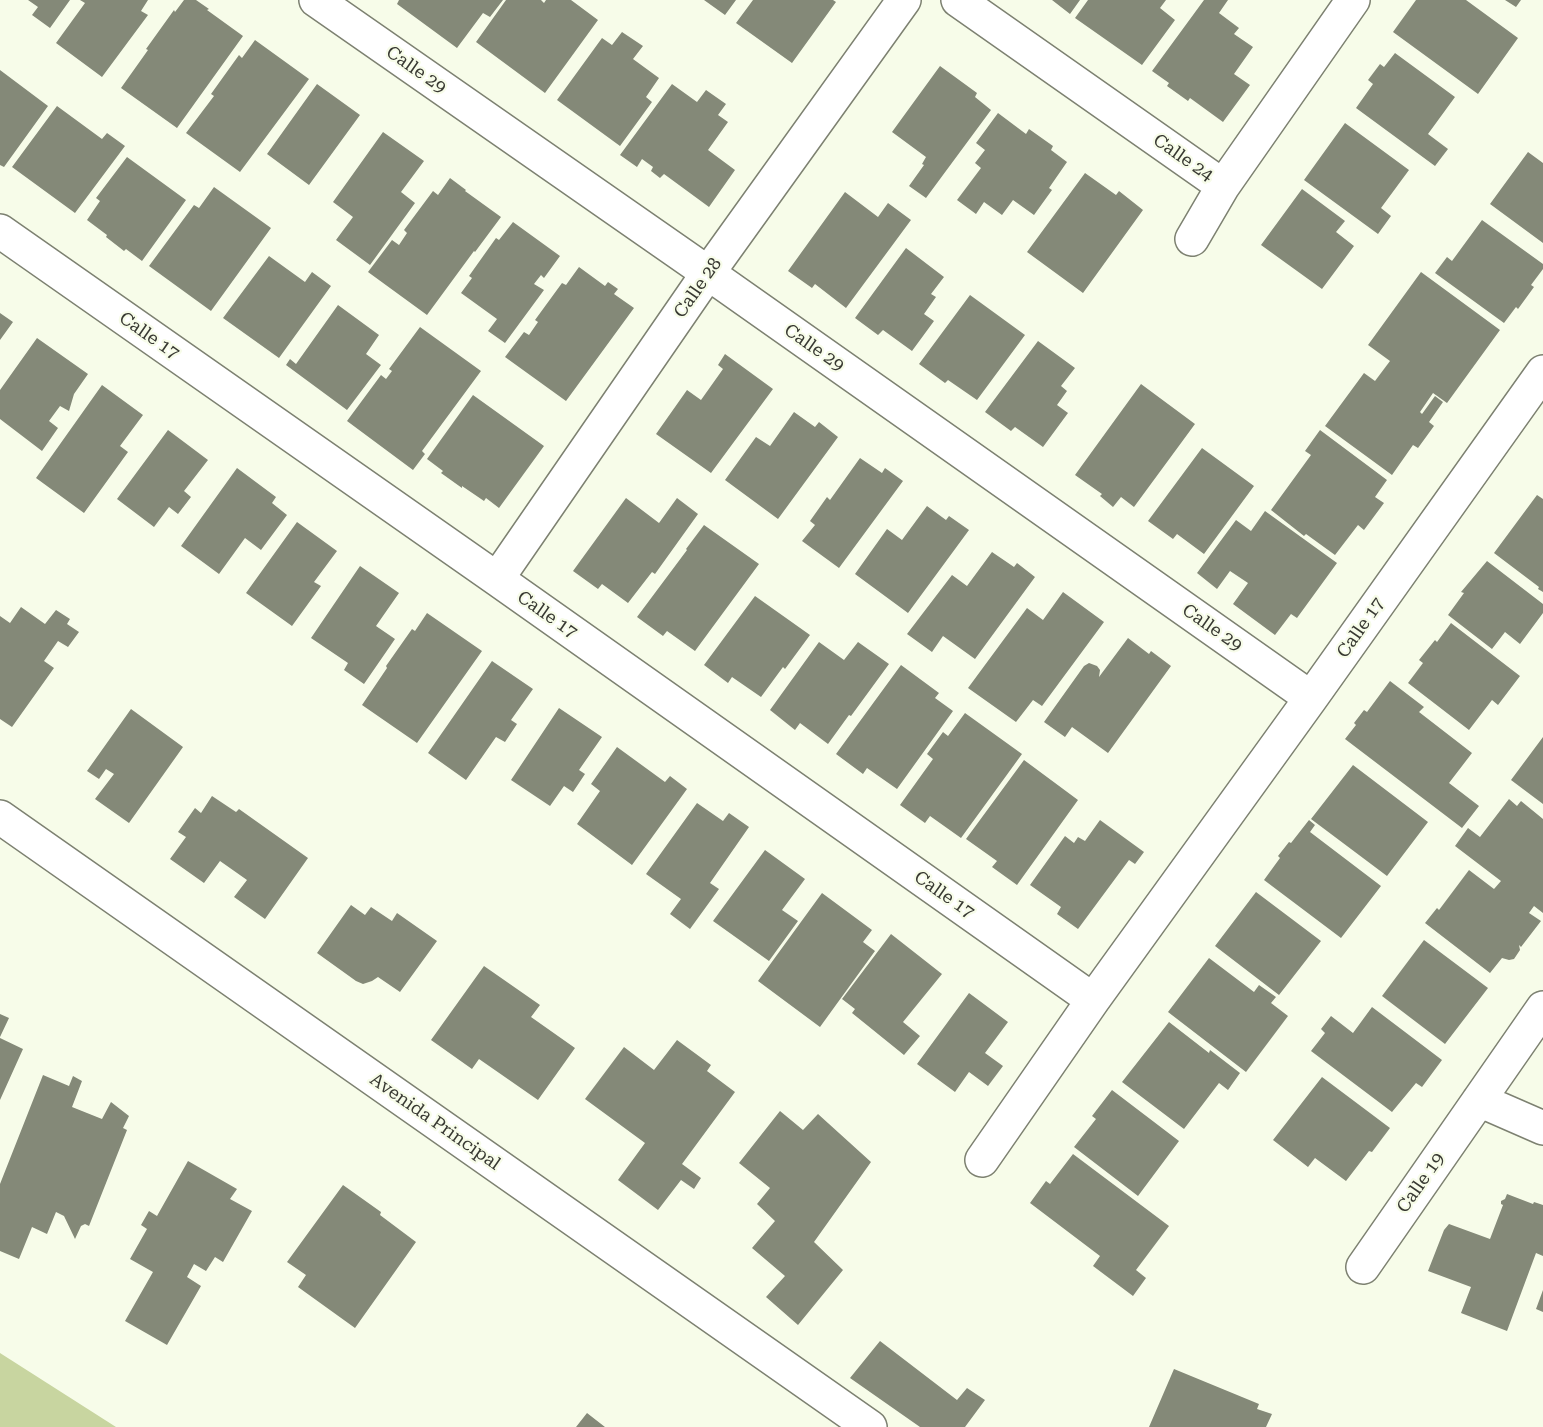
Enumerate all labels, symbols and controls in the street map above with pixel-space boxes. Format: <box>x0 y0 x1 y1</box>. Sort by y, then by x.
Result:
street label: Calle 29 <box>382 42 450 98</box>
street label: Calle 24 <box>1149 130 1217 186</box>
street label: Calle 28 <box>670 254 726 322</box>
street label: Calle 17 <box>115 308 183 364</box>
street label: Calle 29 <box>780 320 848 376</box>
street label: Calle 17 <box>513 587 581 643</box>
street label: Calle 17 <box>1333 594 1389 662</box>
street label: Calle 29 <box>1178 600 1246 656</box>
street label: Calle 17 <box>910 867 978 923</box>
street label: Avenida Principal <box>366 1069 504 1175</box>
street label: Calle 19 <box>1393 1149 1449 1217</box>

